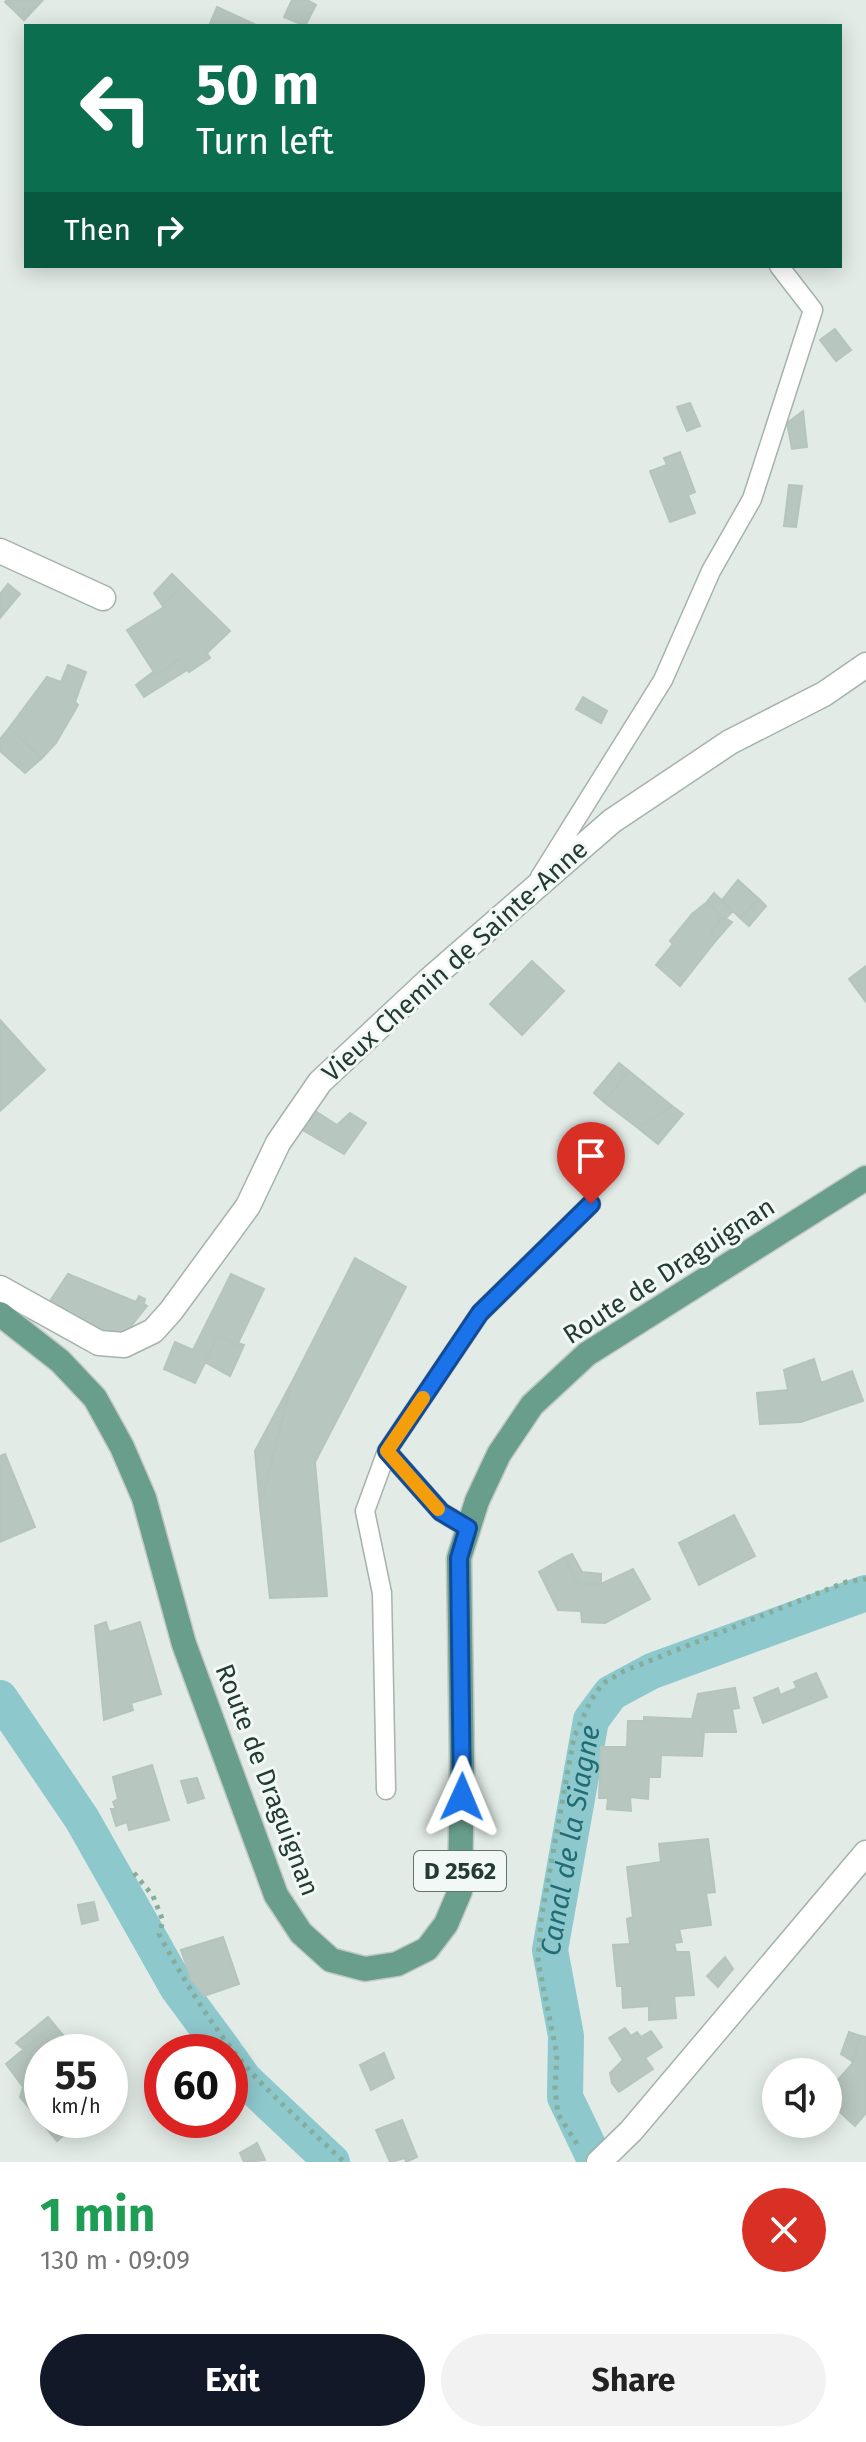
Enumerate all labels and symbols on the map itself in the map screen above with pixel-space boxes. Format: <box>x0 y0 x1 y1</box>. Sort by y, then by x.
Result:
street label: Vieux Chemin de Sainte-Anne <box>316 834 594 1088</box>
pin <box>557 1122 625 1204</box>
street label: Route de Draguignan <box>557 1191 781 1351</box>
street label: Route de Draguignan <box>208 1660 326 1900</box>
water label: Canal de la Siagne <box>533 1722 606 1958</box>
position arrow <box>420 1755 504 1839</box>
road number: D 2562 <box>414 1851 506 1891</box>
speed limit sign: 60 <box>144 2034 248 2138</box>

